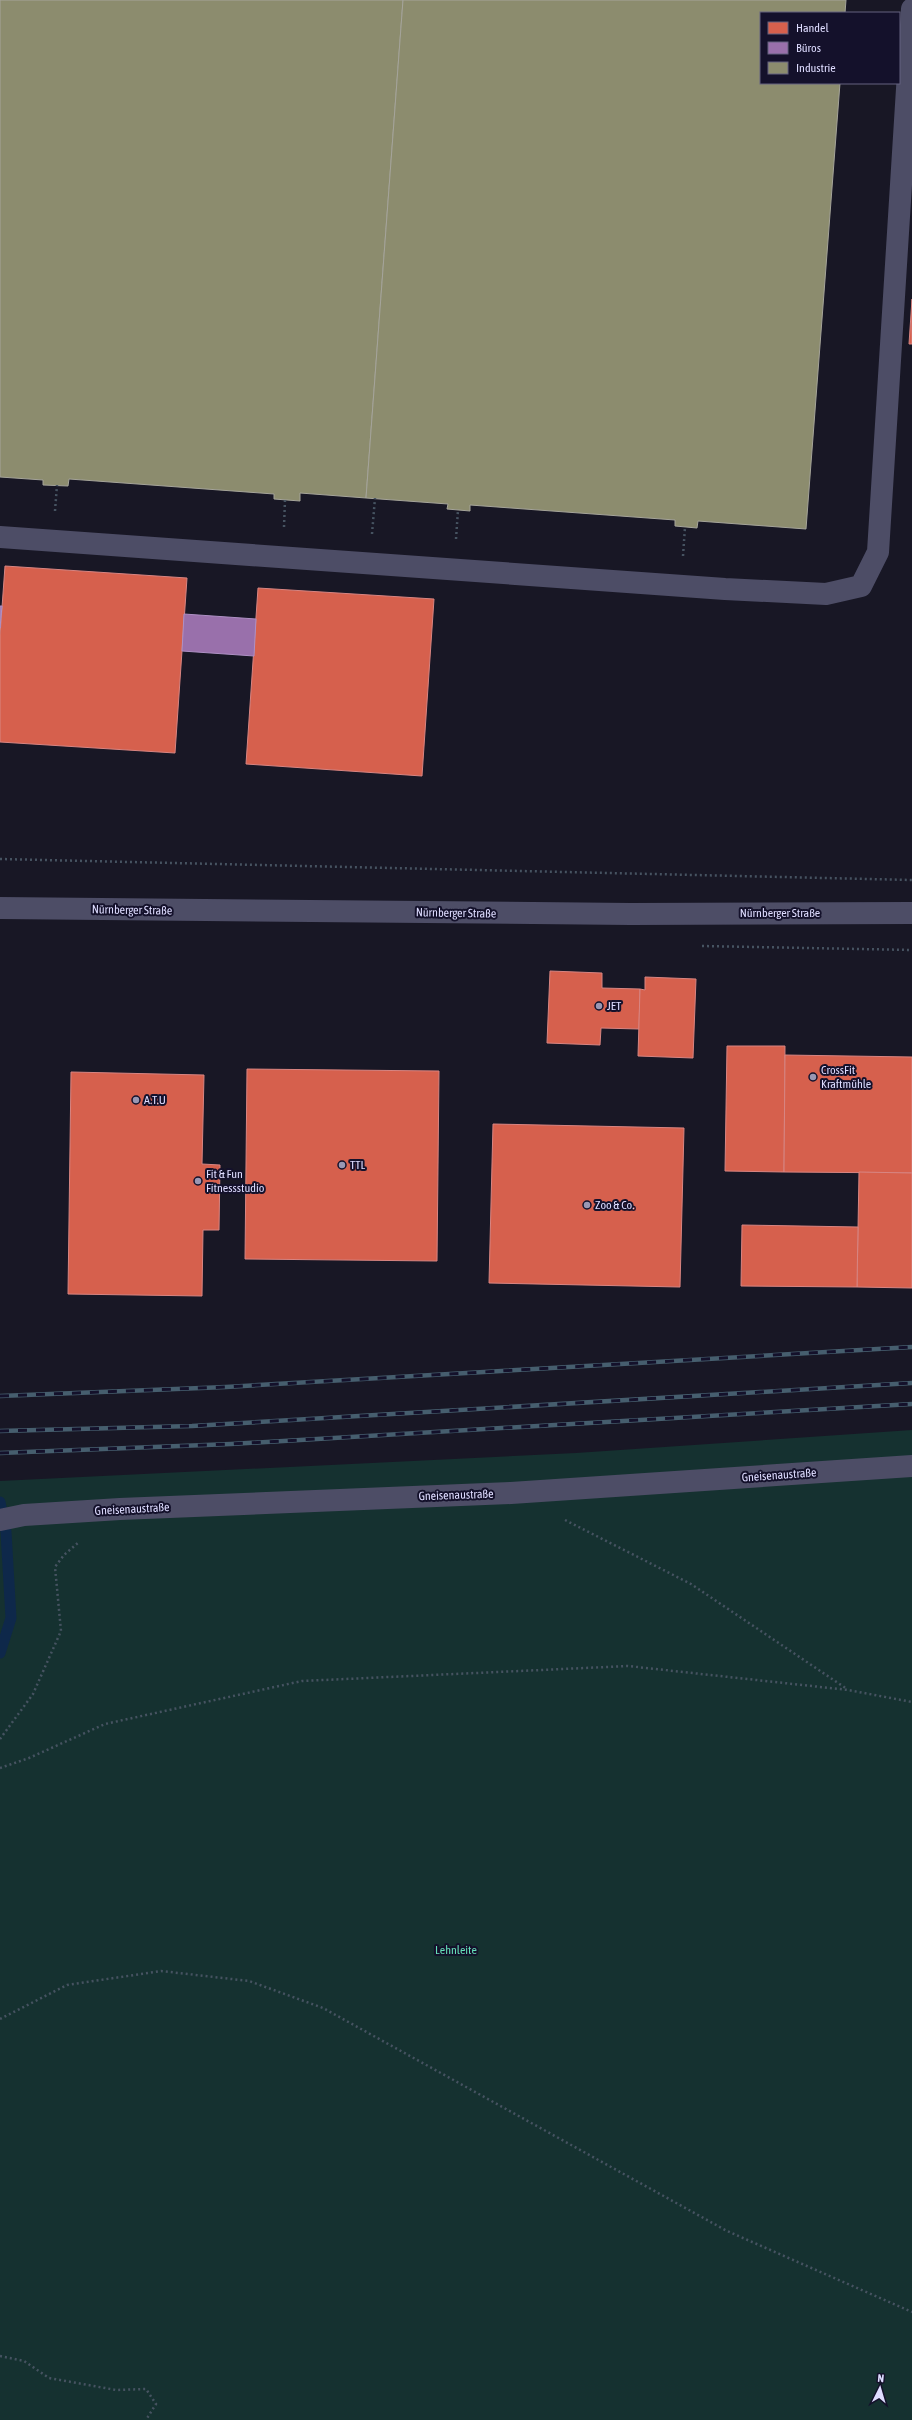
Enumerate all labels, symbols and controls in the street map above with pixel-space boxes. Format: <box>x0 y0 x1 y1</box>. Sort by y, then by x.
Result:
legend <box>760 12 900 84</box>
text: Handel <box>796 21 830 35</box>
text: Büros <box>796 41 821 55</box>
text: Industrie <box>796 61 836 75</box>
street label: Nürnberger Straße <box>92 902 172 918</box>
street label: Nürnberger Straße <box>416 905 496 921</box>
street label: Nürnberger Straße <box>740 906 820 920</box>
place label: JET <box>607 999 622 1013</box>
marker: JET <box>594 1001 604 1011</box>
place label: CrossFit Kraftmühle <box>821 1063 871 1091</box>
marker: CrossFit Kraftmühle <box>808 1072 818 1082</box>
place label: A.T.U <box>144 1093 166 1107</box>
marker: A.T.U <box>131 1095 141 1105</box>
place label: TTL <box>350 1158 366 1172</box>
marker: TTL <box>337 1160 347 1170</box>
place label: Fit & Fun Fitnessstudio <box>206 1167 265 1195</box>
marker: Fit & Fun Fitnessstudio <box>193 1176 203 1186</box>
place label: Zoo & Co. <box>595 1198 634 1212</box>
marker: Zoo & Co. <box>582 1200 592 1210</box>
street label: Gneisenaustraße <box>741 1465 817 1485</box>
street label: Gneisenaustraße <box>418 1487 494 1503</box>
street label: Gneisenaustraße <box>94 1500 170 1518</box>
park label: Lehnleite <box>435 1943 477 1957</box>
north arrow <box>860 2368 900 2408</box>
text: N <box>877 2372 885 2384</box>

